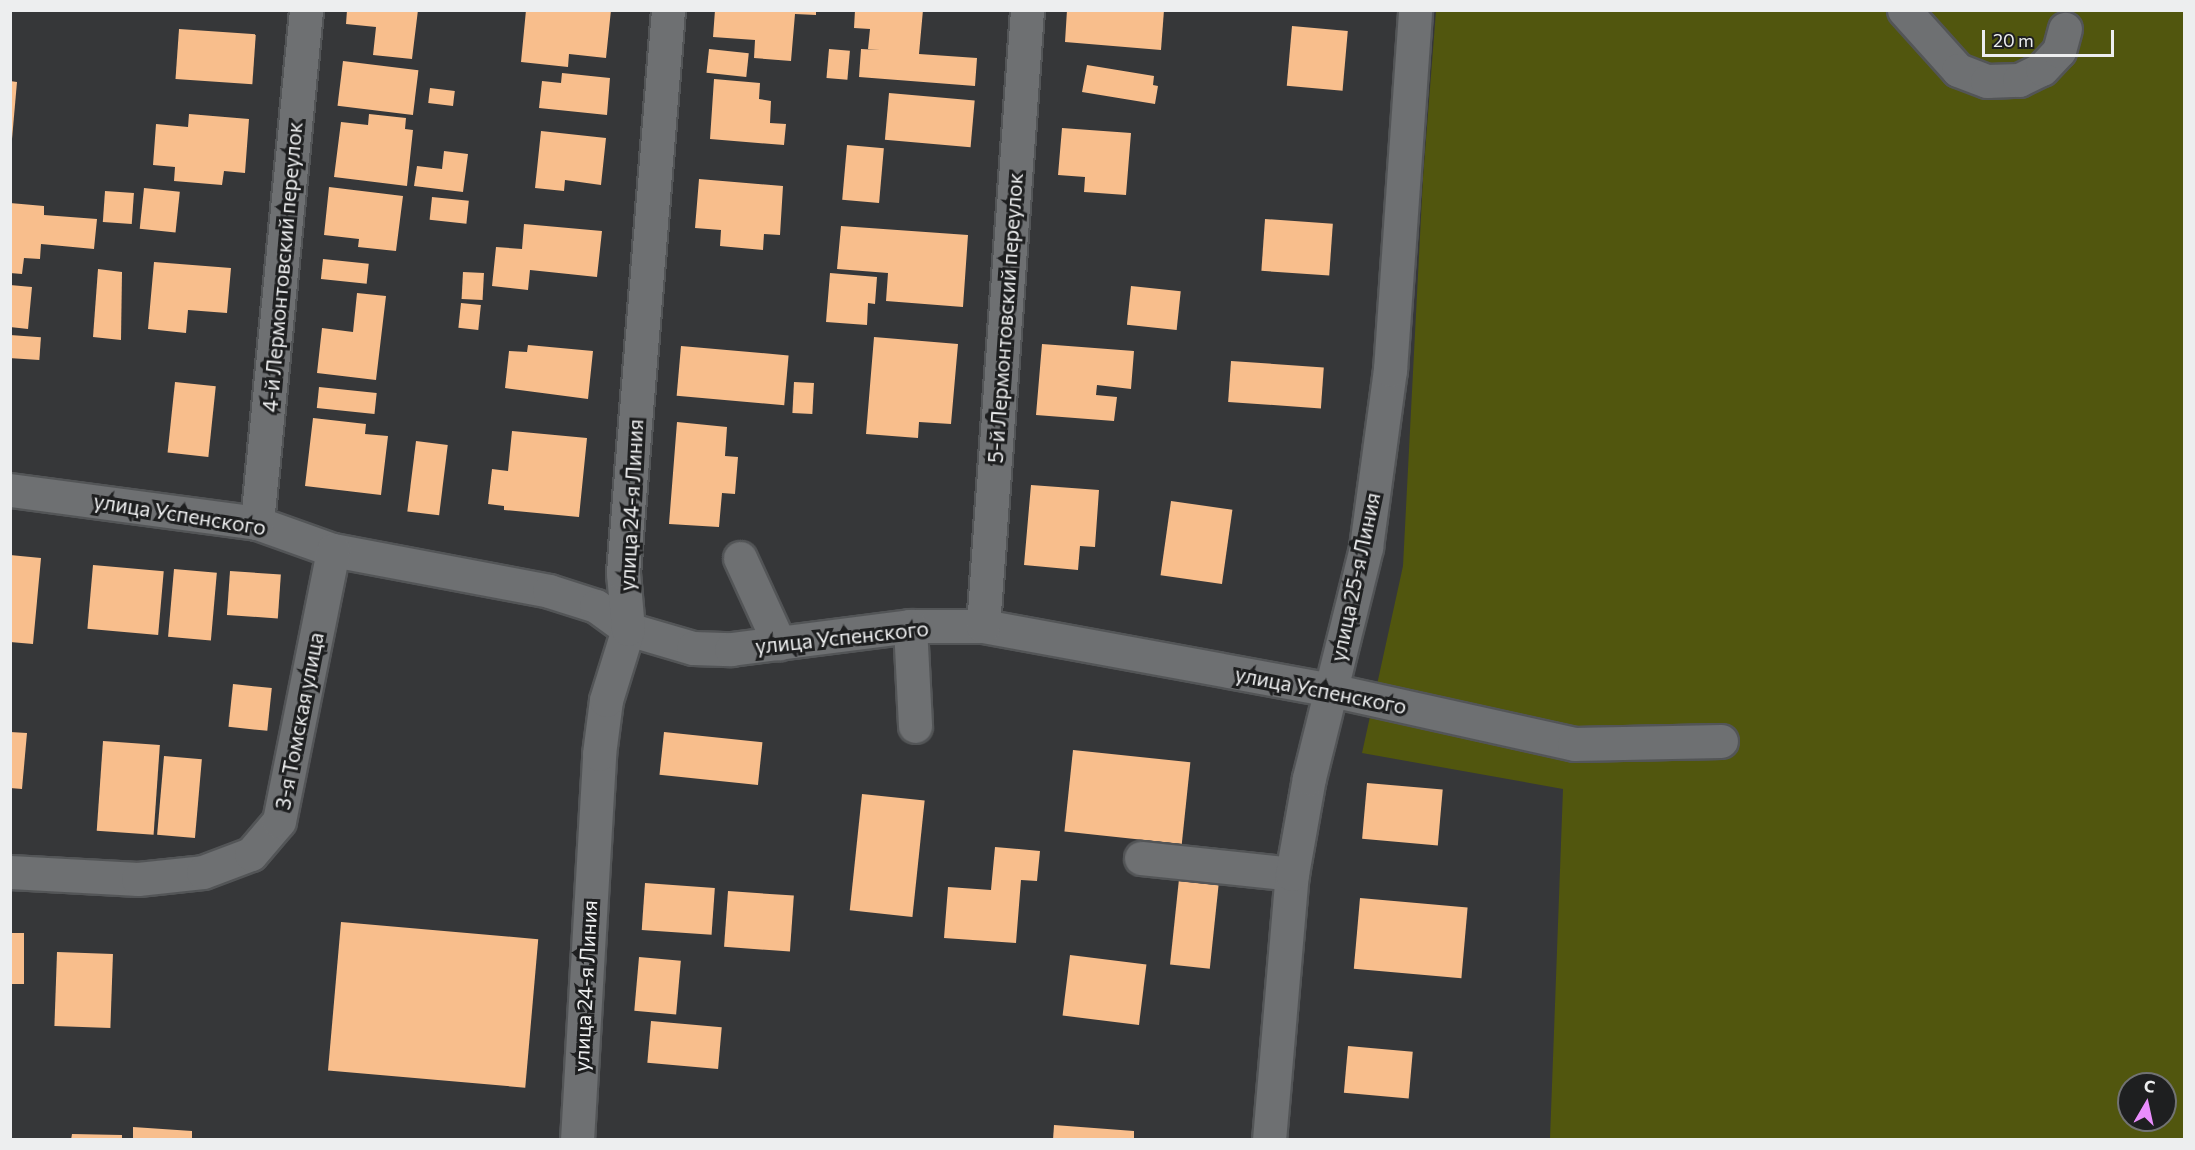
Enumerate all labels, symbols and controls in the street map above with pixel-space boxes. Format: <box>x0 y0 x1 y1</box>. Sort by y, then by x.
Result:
scale bar <box>1985 18 2117 56</box>
text: 20 m <box>1993 29 2034 51</box>
street label: 4-й Лермонтовский переулок <box>257 121 307 413</box>
street label: 5-й Лермонтовский переулок <box>982 172 1028 464</box>
street label: улица 24-я Линия <box>614 418 648 592</box>
street label: улица Успенского <box>92 488 268 540</box>
street label: улица 25-я Линия <box>1325 490 1385 664</box>
street label: улица Успенского <box>754 615 930 659</box>
street label: 3-я Томская улица <box>269 630 329 812</box>
street label: улица Успенского <box>1233 661 1409 719</box>
street label: улица 24-я Линия <box>568 899 602 1073</box>
north arrow <box>2117 1072 2177 1132</box>
text: С <box>2143 1075 2156 1096</box>

